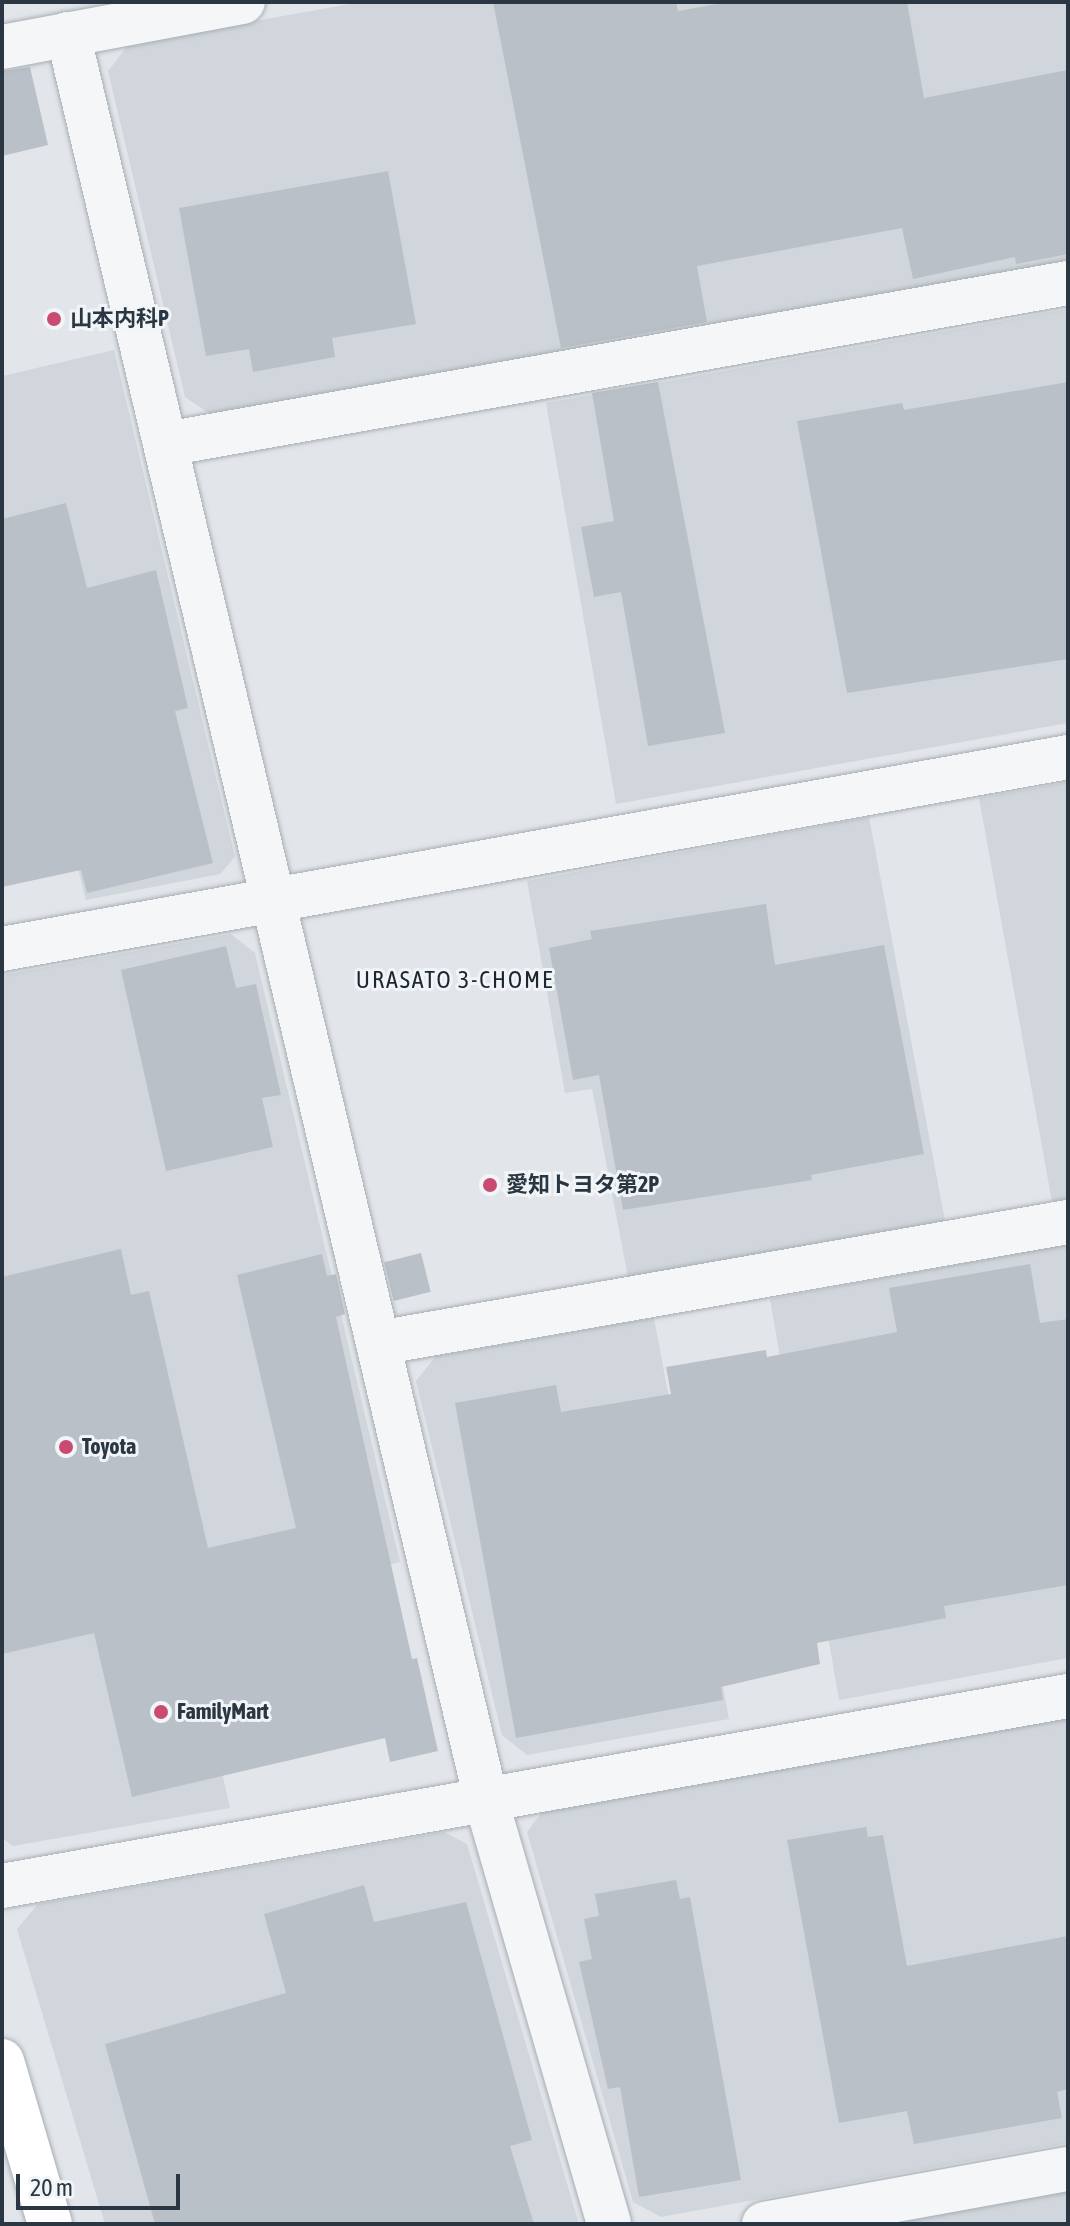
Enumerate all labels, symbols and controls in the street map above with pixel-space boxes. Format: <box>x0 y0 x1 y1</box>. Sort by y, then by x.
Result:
place label: 山本内科P <box>70 306 169 332</box>
marker: 山本内科P <box>45 310 63 328</box>
district label: URASATO 3-CHOME <box>356 966 554 994</box>
place label: 愛知トヨタ第2P <box>506 1172 659 1198</box>
marker: 愛知トヨタ第2P <box>481 1176 499 1194</box>
place label: Toyota <box>82 1434 136 1460</box>
marker: Toyota <box>57 1438 75 1456</box>
place label: FamilyMart <box>177 1699 269 1725</box>
marker: FamilyMart <box>152 1703 170 1721</box>
scale bar <box>20 2158 184 2208</box>
text: 20 m <box>30 2174 73 2201</box>

